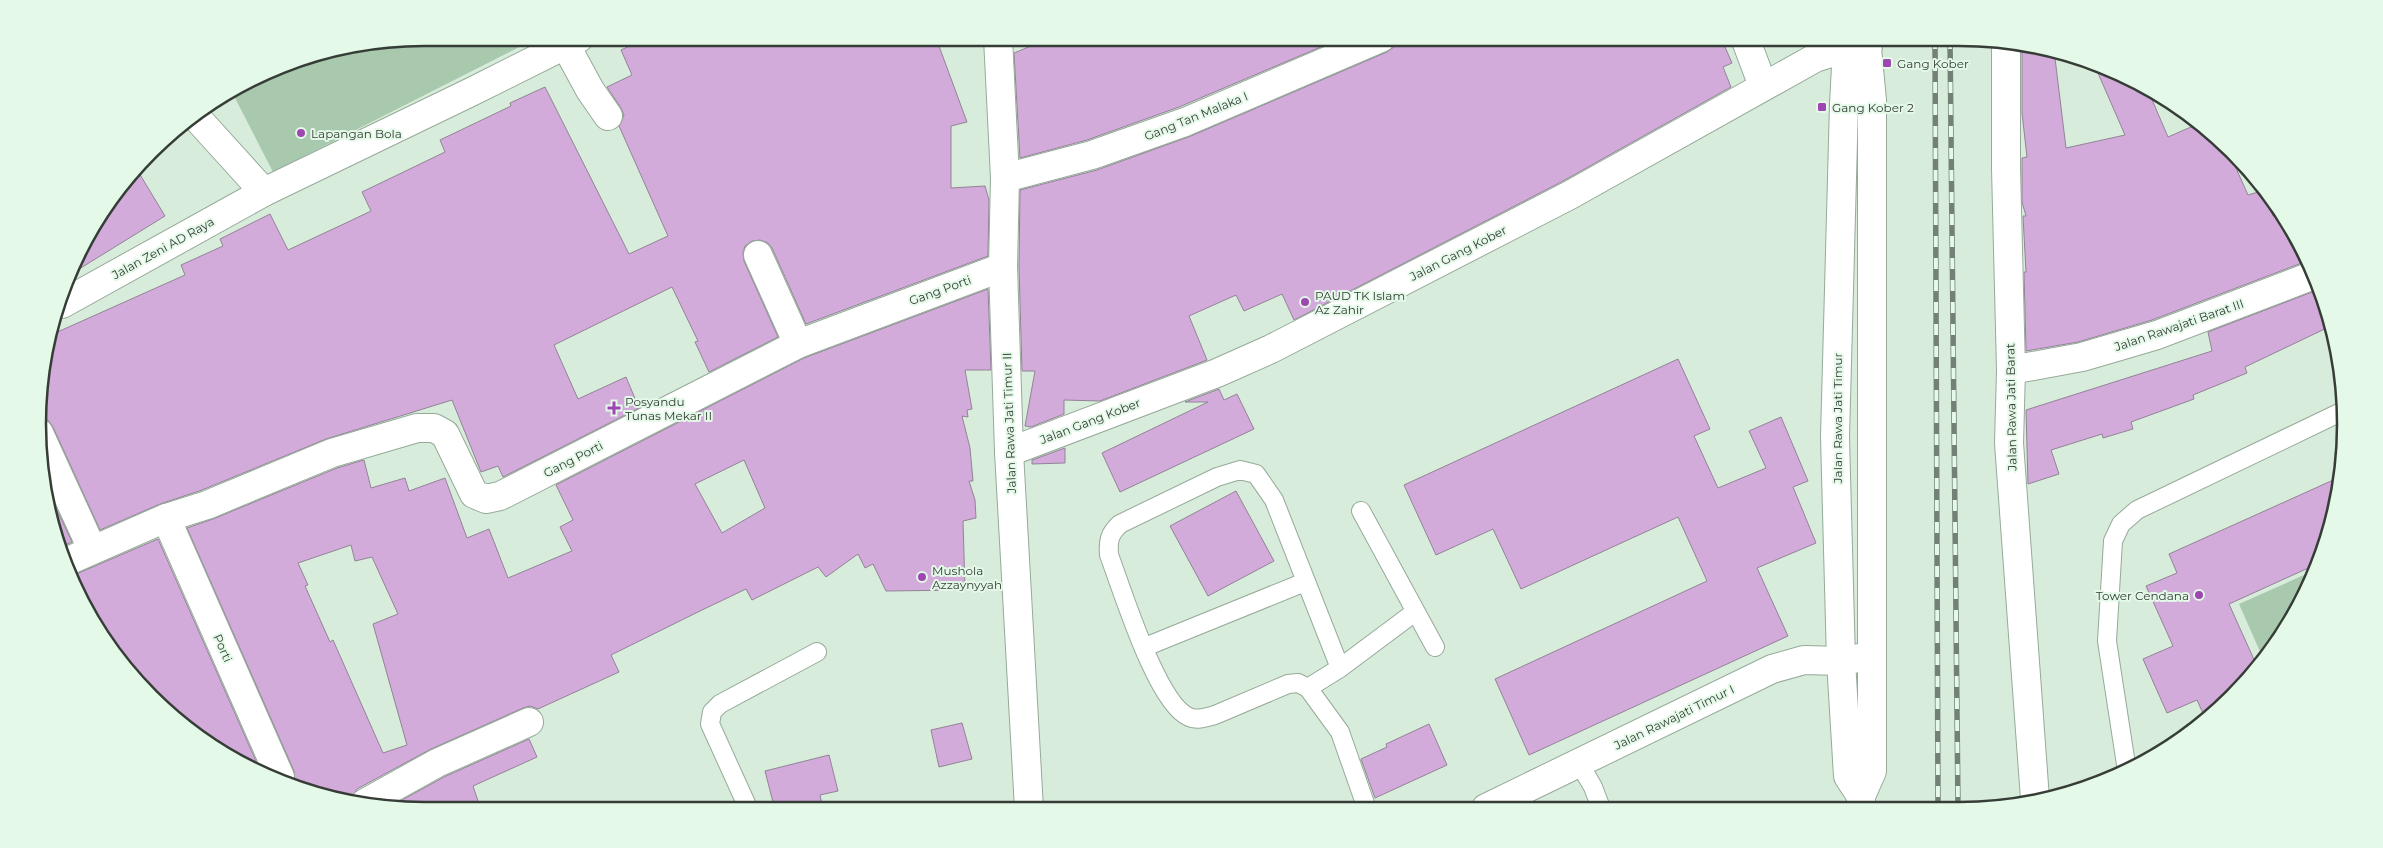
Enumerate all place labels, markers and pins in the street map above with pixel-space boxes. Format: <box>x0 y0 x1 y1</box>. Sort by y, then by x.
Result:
place label: Gang Kober <box>1897 56 1969 71</box>
marker: Gang Kober <box>1881 57 1893 69</box>
place label: Gang Kober 2 <box>1832 100 1914 115</box>
marker: Gang Kober 2 <box>1816 101 1828 113</box>
place label: Lapangan Bola <box>311 126 402 141</box>
marker: Lapangan Bola <box>295 127 307 139</box>
place label: PAUD TK Islam Az Zahir <box>1315 288 1405 317</box>
marker: PAUD TK Islam Az Zahir <box>1299 296 1311 308</box>
place label: Posyandu Tunas Mekar II <box>625 394 712 423</box>
marker: Posyandu Tunas Mekar II <box>607 401 621 415</box>
place label: Mushola Azzaynyyah <box>932 563 1002 592</box>
marker: Mushola Azzaynyyah <box>916 571 928 583</box>
place label: Tower Cendana <box>2096 588 2189 603</box>
marker: Tower Cendana <box>2193 589 2205 601</box>

